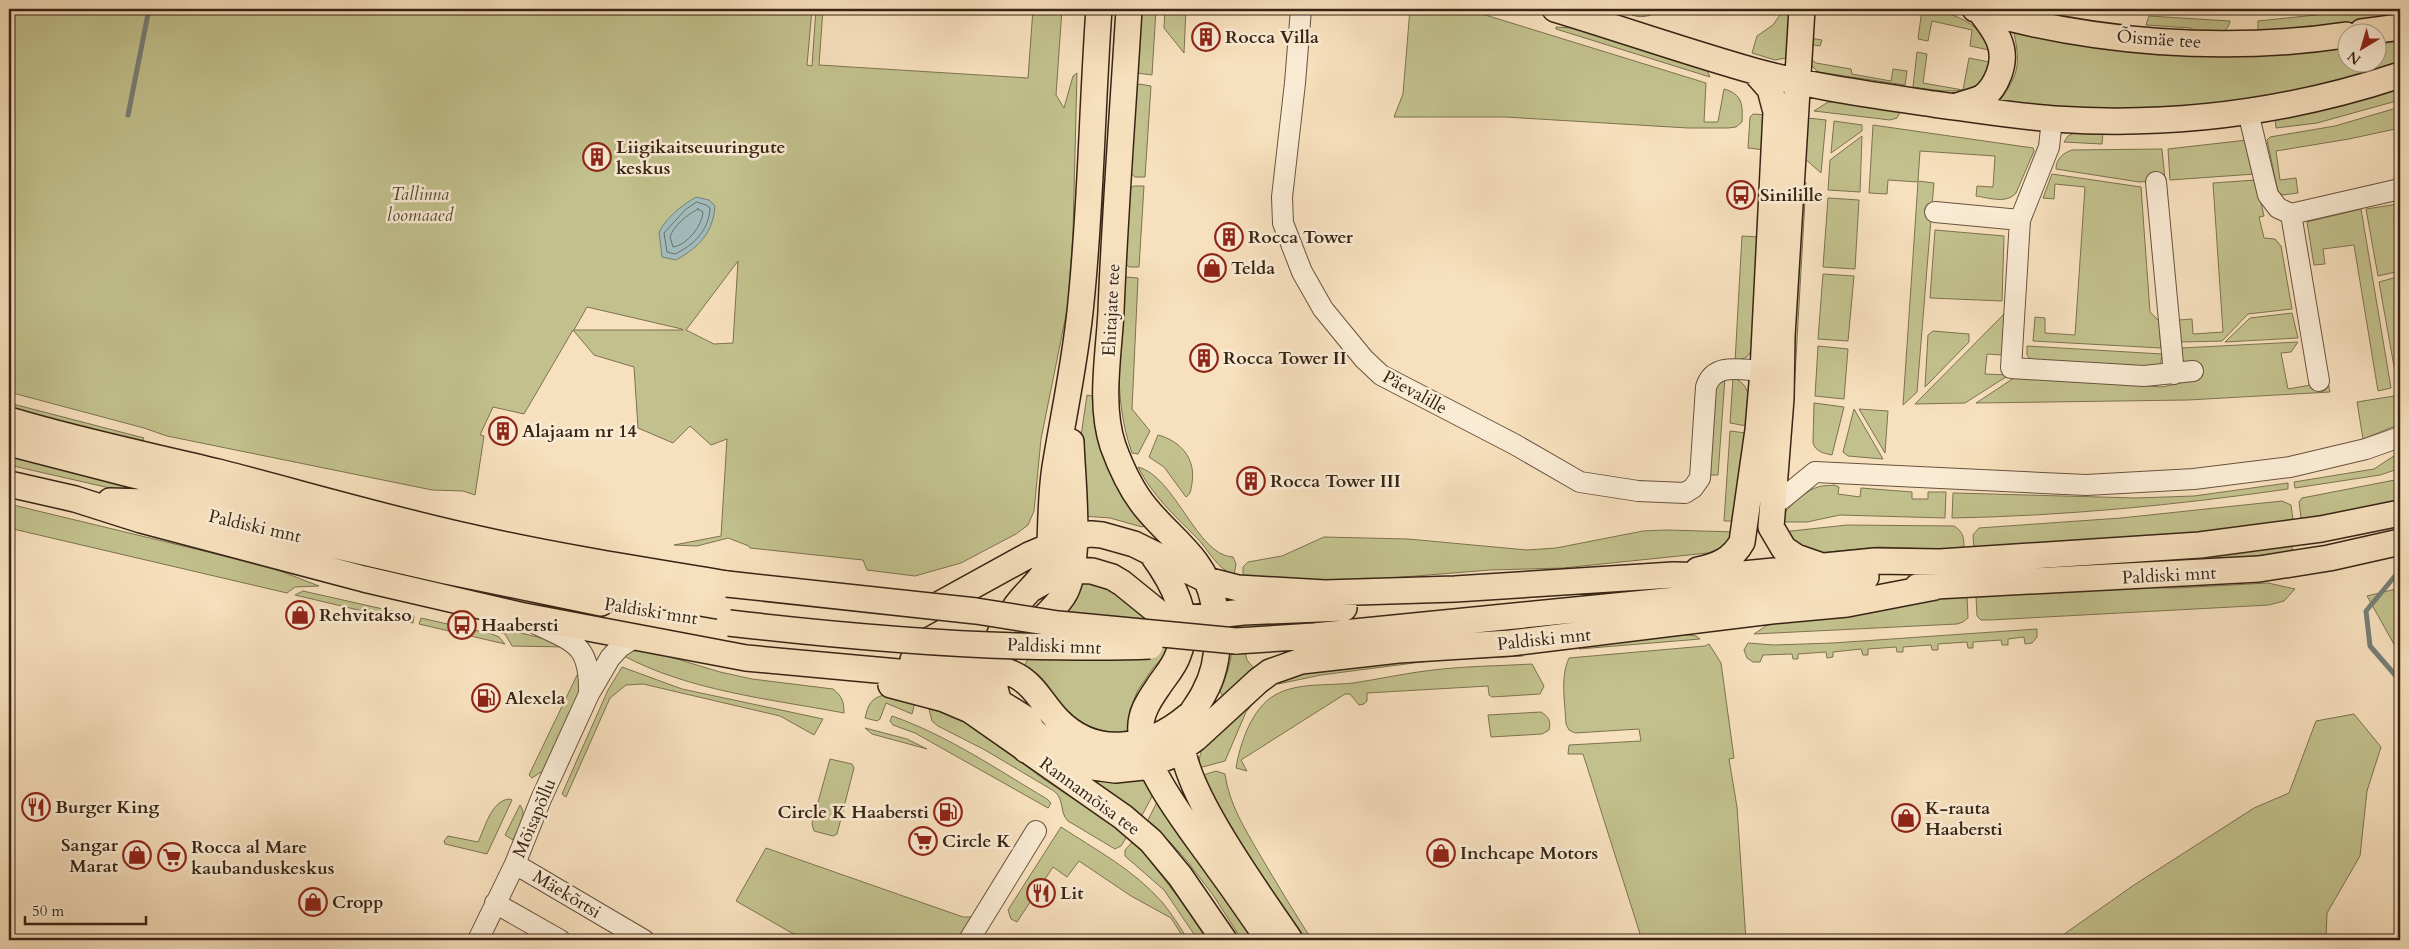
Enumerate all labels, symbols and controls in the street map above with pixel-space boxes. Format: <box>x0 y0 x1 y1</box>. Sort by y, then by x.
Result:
building icon: Rocca Villa <box>1191 22 1221 52</box>
north arrow <box>2336 22 2386 72</box>
street label: Õismäe tee <box>2116 24 2202 55</box>
place label: Rocca Villa <box>1225 25 1319 50</box>
text: N <box>2344 47 2365 69</box>
place label: Liigikaitseuuringute keskus <box>616 135 785 181</box>
building icon: Liigikaitseuuringute keskus <box>582 142 612 172</box>
bus stop icon: Sinilille <box>1726 180 1756 210</box>
park label: Tallinna loomaaed <box>387 182 455 228</box>
place label: Sinilille <box>1760 183 1823 208</box>
building icon: Rocca Tower <box>1214 222 1244 252</box>
place label: Rocca Tower <box>1248 225 1354 250</box>
shop icon: Telda <box>1197 253 1227 283</box>
place label: Telda <box>1231 256 1275 281</box>
street label: Ehitajate tee <box>1097 263 1126 357</box>
building icon: Rocca Tower II <box>1189 343 1219 373</box>
place label: Rocca Tower II <box>1223 346 1347 371</box>
street label: Päevalille <box>1378 364 1452 420</box>
building icon: Alajaam nr 14 <box>488 416 518 446</box>
place label: Alajaam nr 14 <box>522 419 637 444</box>
building icon: Rocca Tower III <box>1236 466 1266 496</box>
place label: Rocca Tower III <box>1270 469 1401 494</box>
street label: Paldiski mnt <box>206 504 304 549</box>
street label: Paldiski mnt <box>2121 561 2217 590</box>
street label: Paldiski mnt <box>602 592 700 631</box>
shop icon: Rehvitakso <box>285 600 315 630</box>
place label: Rehvitakso <box>319 603 412 628</box>
bus stop icon: Haabersti <box>447 610 477 640</box>
place label: Haabersti <box>481 613 559 638</box>
street label: Paldiski mnt <box>1496 622 1593 657</box>
street label: Paldiski mnt <box>1006 632 1102 661</box>
fuel station icon: Alexela <box>471 683 501 713</box>
place label: Alexela <box>505 686 565 711</box>
street label: Rannamõisa tee <box>1034 751 1145 842</box>
street label: Mõisapõllu <box>507 775 562 862</box>
restaurant icon: Burger King <box>21 792 51 822</box>
place label: Burger King <box>55 795 159 820</box>
place label: K-rauta Haabersti <box>1925 796 2003 842</box>
fuel station icon: Circle K Haabersti <box>933 797 963 827</box>
place label: Circle K Haabersti <box>778 800 929 825</box>
shop icon: K-rauta Haabersti <box>1891 803 1921 833</box>
supermarket icon: Circle K <box>908 826 938 856</box>
place label: Circle K <box>942 829 1011 854</box>
place label: Sangar Marat <box>61 833 119 879</box>
place label: Rocca al Mare kaubanduskeskus <box>191 835 334 881</box>
shop icon: Inchcape Motors <box>1426 838 1456 868</box>
shop icon: Sangar Marat <box>122 840 152 870</box>
place label: Inchcape Motors <box>1460 841 1598 866</box>
supermarket icon: Rocca al Mare kaubanduskeskus <box>157 842 187 872</box>
street label: Mäekõrtsi <box>528 864 606 925</box>
restaurant icon: Lit <box>1026 878 1056 908</box>
place label: Lit <box>1060 881 1084 906</box>
shop icon: Cropp <box>298 887 328 917</box>
place label: Cropp <box>332 890 384 915</box>
scale bar <box>25 894 146 926</box>
text: 50 m <box>32 901 64 921</box>

